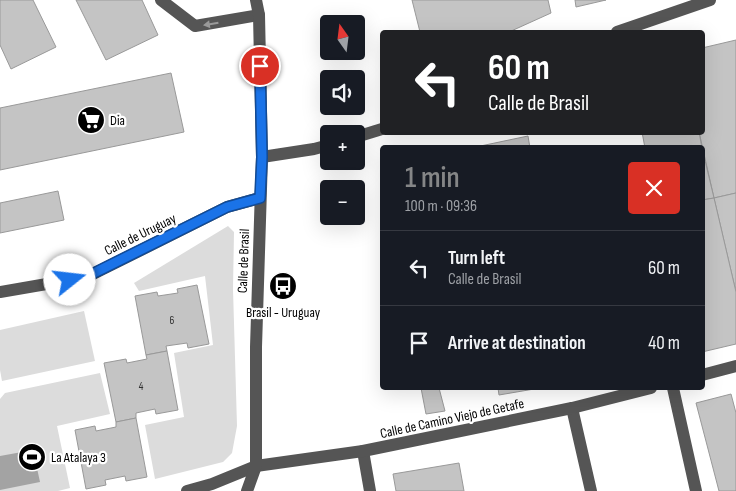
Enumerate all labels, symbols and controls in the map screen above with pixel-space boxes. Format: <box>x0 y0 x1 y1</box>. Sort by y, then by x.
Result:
north arrow <box>320 15 365 60</box>
map controls <box>320 15 365 225</box>
one-way arrow <box>202 20 218 28</box>
pin <box>239 45 281 87</box>
text: 60 m <box>488 47 550 90</box>
icon: left <box>405 50 470 115</box>
icon: arrive <box>246 52 274 80</box>
button: sound <box>320 70 365 115</box>
text: Calle de Brasil <box>488 90 589 117</box>
supermarket icon: Dia <box>76 105 106 135</box>
place label: Dia <box>110 112 125 129</box>
button: + <box>320 125 365 170</box>
text: 1 min <box>405 160 460 196</box>
button: close <box>628 162 680 214</box>
button: − <box>320 180 365 225</box>
text: 100 m · 09:36 <box>405 197 477 216</box>
street label: Calle de Uruguay <box>102 210 179 259</box>
street label: Calle de Brasil <box>234 229 253 293</box>
text: Turn left <box>448 247 505 270</box>
position arrow <box>43 253 95 305</box>
icon: left <box>405 254 433 282</box>
text: 60 m <box>648 257 680 280</box>
text: Calle de Brasil <box>448 270 522 289</box>
bus stop icon: Brasil - Uruguay <box>268 271 298 301</box>
place label: Brasil - Uruguay <box>246 304 321 321</box>
house number: 6 <box>170 314 175 327</box>
icon: arrive <box>405 329 433 357</box>
text: Arrive at destination <box>448 332 586 355</box>
text: 40 m <box>648 332 680 355</box>
house number: 4 <box>139 380 144 393</box>
street label: Calle de Camino Viejo de Getafe <box>379 395 526 442</box>
sports icon: La Atalaya 3 <box>17 442 47 472</box>
place label: La Atalaya 3 <box>51 449 106 466</box>

